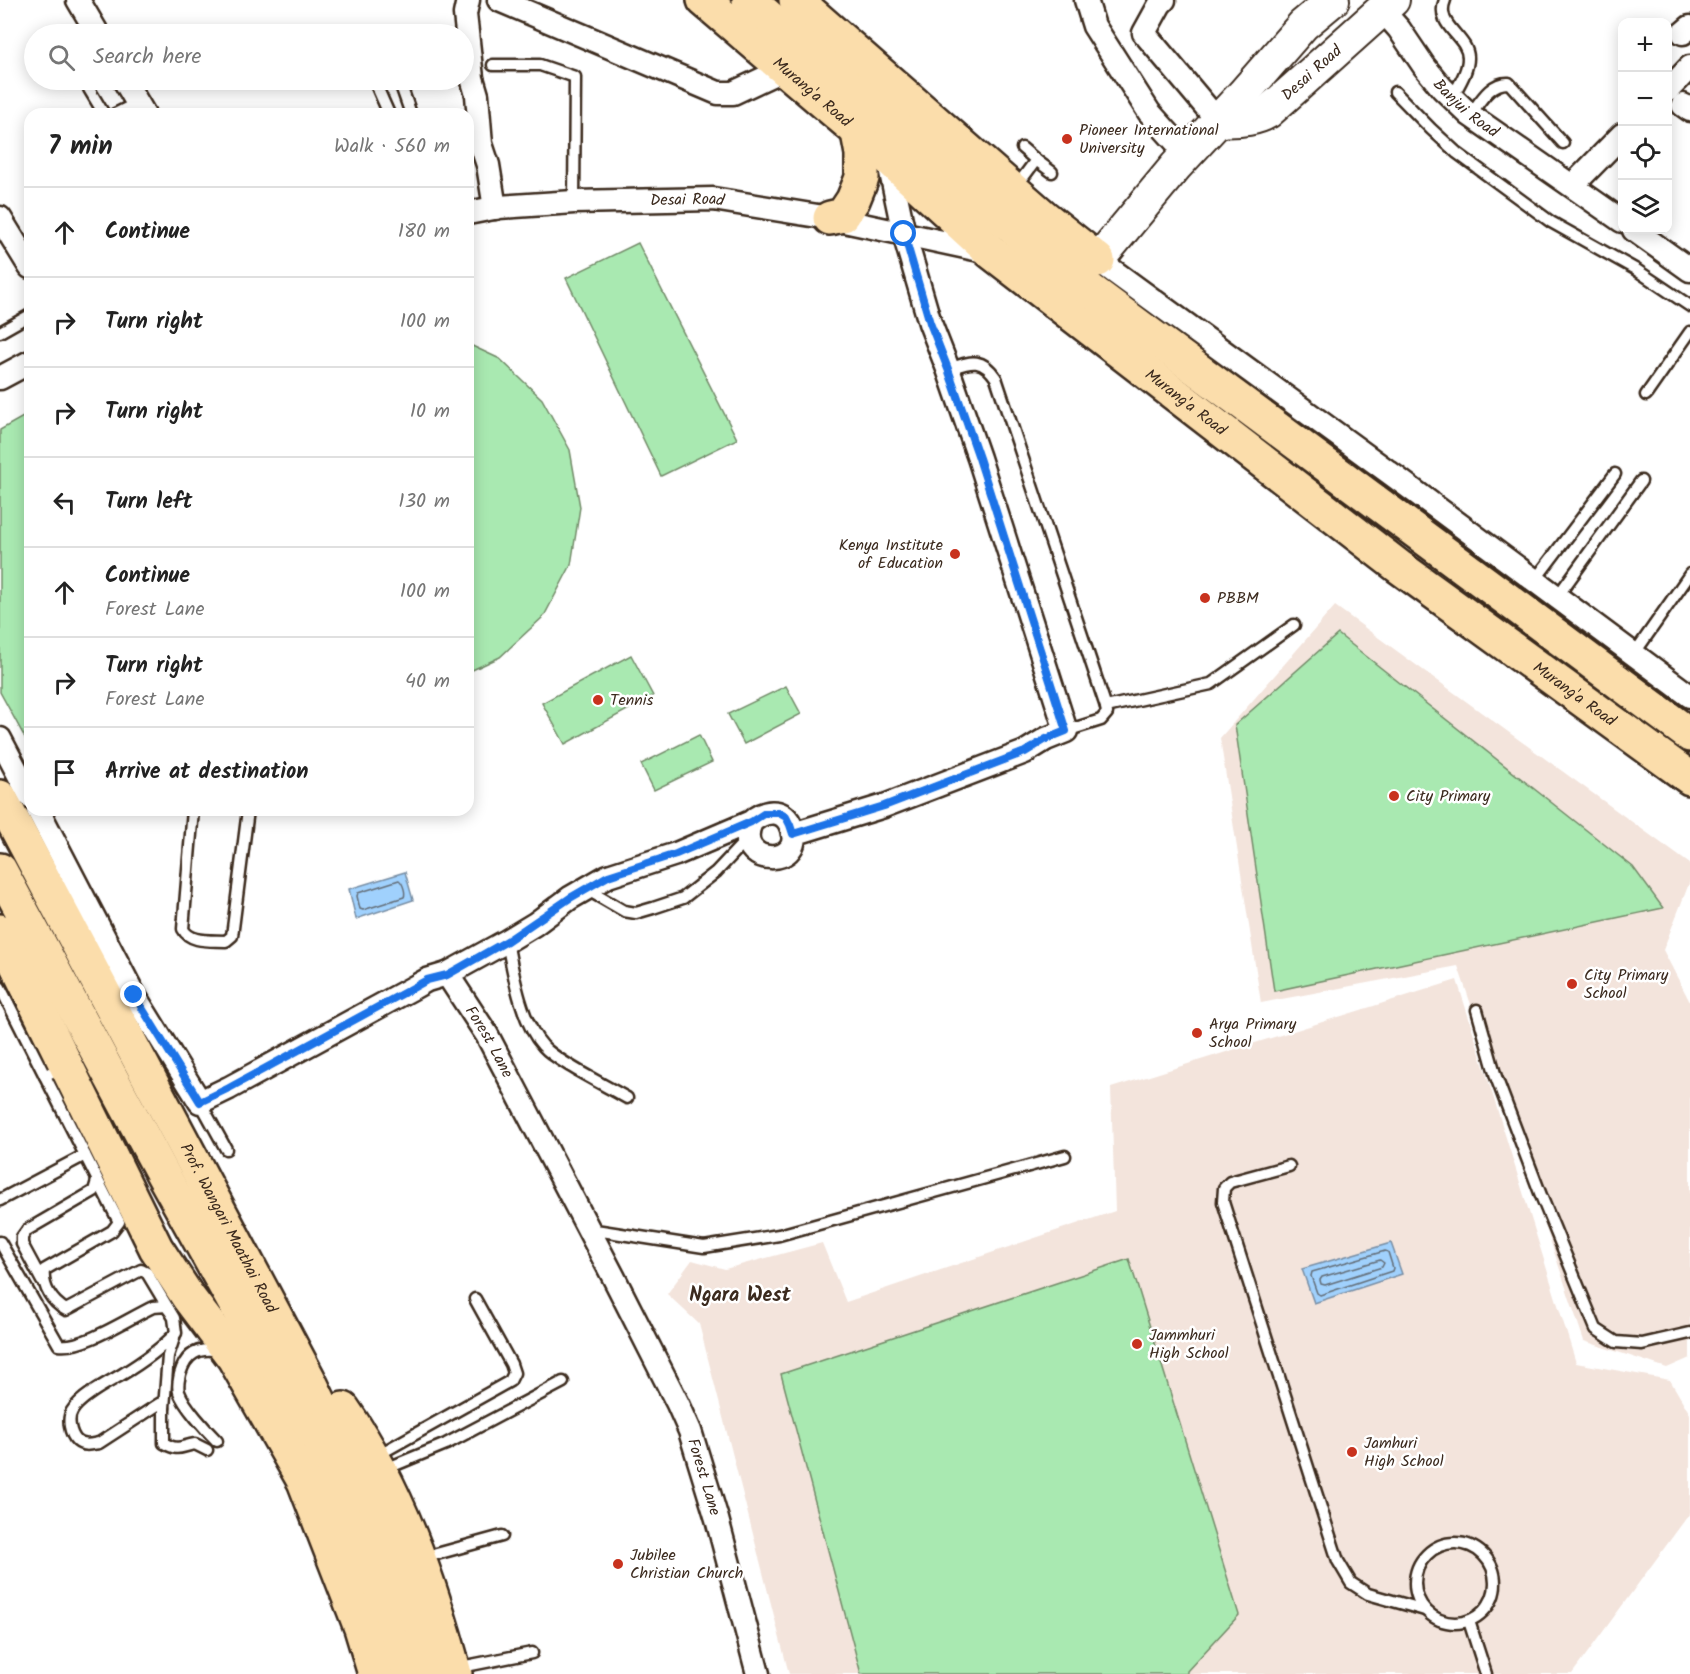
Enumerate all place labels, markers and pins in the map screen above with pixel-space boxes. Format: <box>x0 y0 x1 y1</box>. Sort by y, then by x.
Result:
place label: Pioneer International University <box>1079 118 1219 161</box>
marker: Pioneer International University <box>1060 132 1074 146</box>
place label: Kenya Institute of Education <box>839 533 943 576</box>
marker: Kenya Institute of Education <box>948 547 962 561</box>
place label: PBBM <box>1217 586 1259 611</box>
marker: PBBM <box>1198 591 1212 605</box>
place label: Tennis <box>610 688 654 713</box>
marker: Tennis <box>591 693 605 707</box>
place label: City Primary <box>1406 784 1491 809</box>
marker: City Primary <box>1387 789 1401 803</box>
place label: City Primary School <box>1584 963 1669 1006</box>
marker: City Primary School <box>1565 977 1579 991</box>
place label: Arya Primary School <box>1209 1012 1297 1055</box>
marker: Arya Primary School <box>1190 1026 1204 1040</box>
place label: Jammhuri High School <box>1149 1323 1229 1366</box>
marker: Jammhuri High School <box>1130 1337 1144 1351</box>
place label: Jamhuri High School <box>1364 1431 1444 1474</box>
marker: Jamhuri High School <box>1345 1445 1359 1459</box>
place label: Jubilee Christian Church <box>630 1543 743 1586</box>
marker: Jubilee Christian Church <box>611 1557 625 1571</box>

